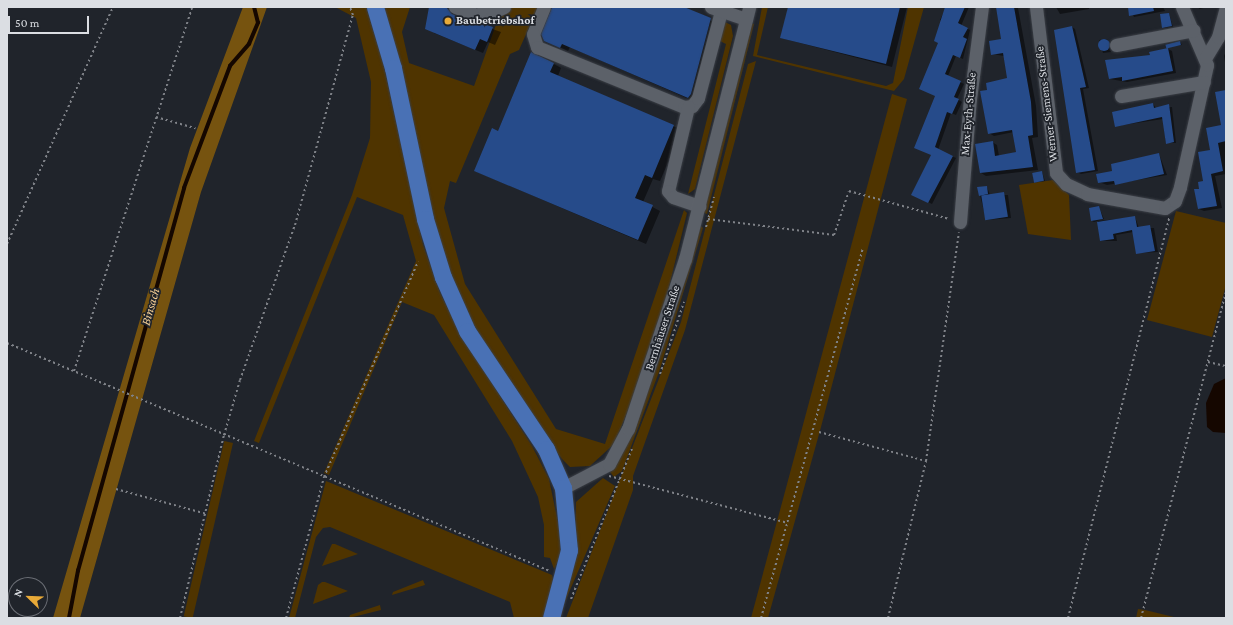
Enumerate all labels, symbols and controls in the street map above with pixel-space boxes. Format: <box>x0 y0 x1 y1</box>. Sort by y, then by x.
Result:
scale bar <box>10 8 91 34</box>
place label: Baubetriebshof <box>456 14 534 28</box>
text: 50 m <box>15 16 39 30</box>
marker: Baubetriebshof <box>443 16 453 26</box>
street label: Werner-Siemens-Straße <box>1033 46 1061 162</box>
street label: Max-Eyth-Straße <box>958 72 980 156</box>
street label: Bernhäuser Straße <box>642 284 684 372</box>
water label: Binsach <box>138 287 164 327</box>
north arrow <box>8 577 48 617</box>
text: N <box>11 587 25 598</box>

